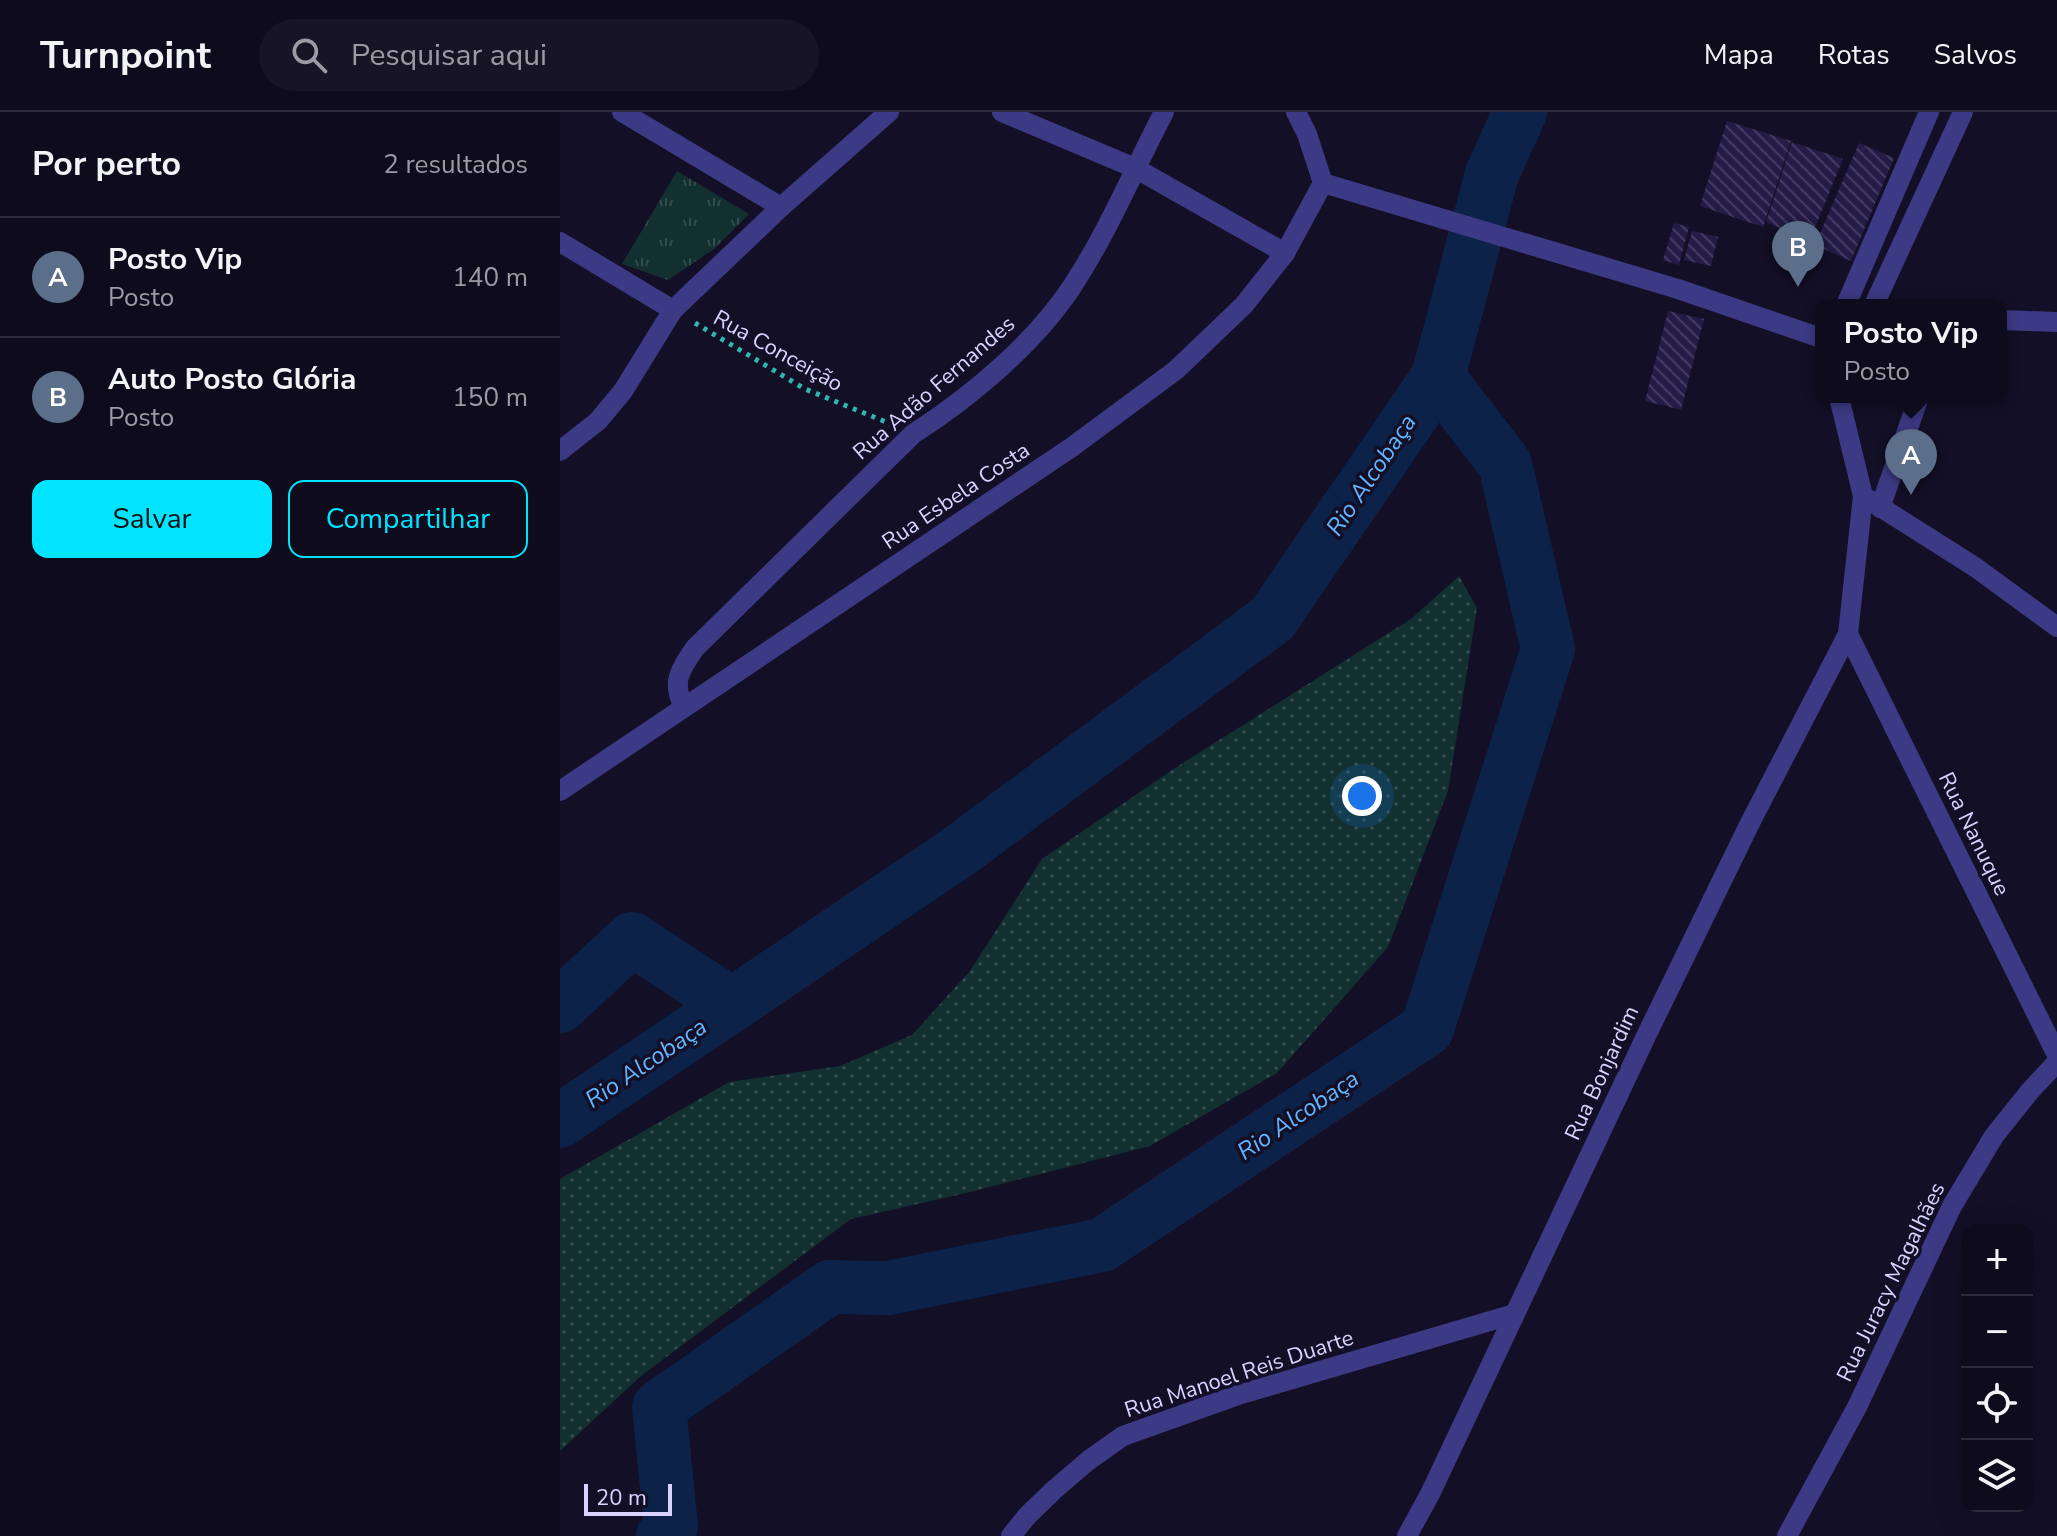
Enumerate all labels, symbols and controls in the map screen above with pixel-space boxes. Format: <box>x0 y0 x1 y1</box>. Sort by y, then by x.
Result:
search box <box>259 19 819 91</box>
text: Turnpoint <box>40 30 211 81</box>
icon: search <box>287 33 331 77</box>
text: Pesquisar aqui <box>351 35 547 76</box>
text: Mapa <box>1704 36 1774 74</box>
text: Rotas <box>1818 36 1890 74</box>
text: Salvos <box>1934 36 2017 74</box>
text: Por perto <box>32 141 181 187</box>
text: 2 resultados <box>383 147 528 182</box>
pin: B <box>1772 221 1824 287</box>
text: Posto Vip <box>108 239 242 280</box>
text: A <box>48 260 68 295</box>
text: 140 m <box>452 260 528 295</box>
text: Posto <box>108 280 174 315</box>
popup <box>1815 299 2007 403</box>
street label: Rua Conceição <box>708 303 848 399</box>
street label: Rua Adão Fernandes <box>847 309 1021 467</box>
text: Posto Vip <box>1844 313 1978 354</box>
text: Posto <box>1844 354 1910 389</box>
text: Auto Posto Glória <box>108 359 356 400</box>
text: B <box>49 380 67 415</box>
text: 150 m <box>452 380 528 415</box>
text: Posto <box>108 400 174 435</box>
water label: Rio Alcobaça <box>1319 408 1423 542</box>
pin: A <box>1885 429 1937 495</box>
street label: Rua Esbela Costa <box>876 435 1036 557</box>
button: Salvar <box>32 480 272 558</box>
button: Compartilhar <box>288 480 528 558</box>
street label: Rua Nanuque <box>1931 767 2017 901</box>
your location <box>1342 776 1382 816</box>
street label: Rua Bonjardim <box>1558 1001 1646 1145</box>
water label: Rio Alcobaça <box>579 1011 713 1115</box>
water label: Rio Alcobaça <box>1231 1063 1365 1167</box>
street label: Rua Juracy Magalhães <box>1830 1177 1952 1387</box>
map controls <box>1961 1224 2033 1512</box>
button: + <box>1961 1224 2033 1296</box>
button: − <box>1961 1296 2033 1368</box>
street label: Rua Manoel Reis Duarte <box>1121 1323 1357 1425</box>
button: locate <box>1961 1368 2033 1440</box>
button: layers <box>1961 1440 2033 1512</box>
scale bar <box>584 1480 672 1516</box>
text: 20 m <box>596 1483 647 1513</box>

